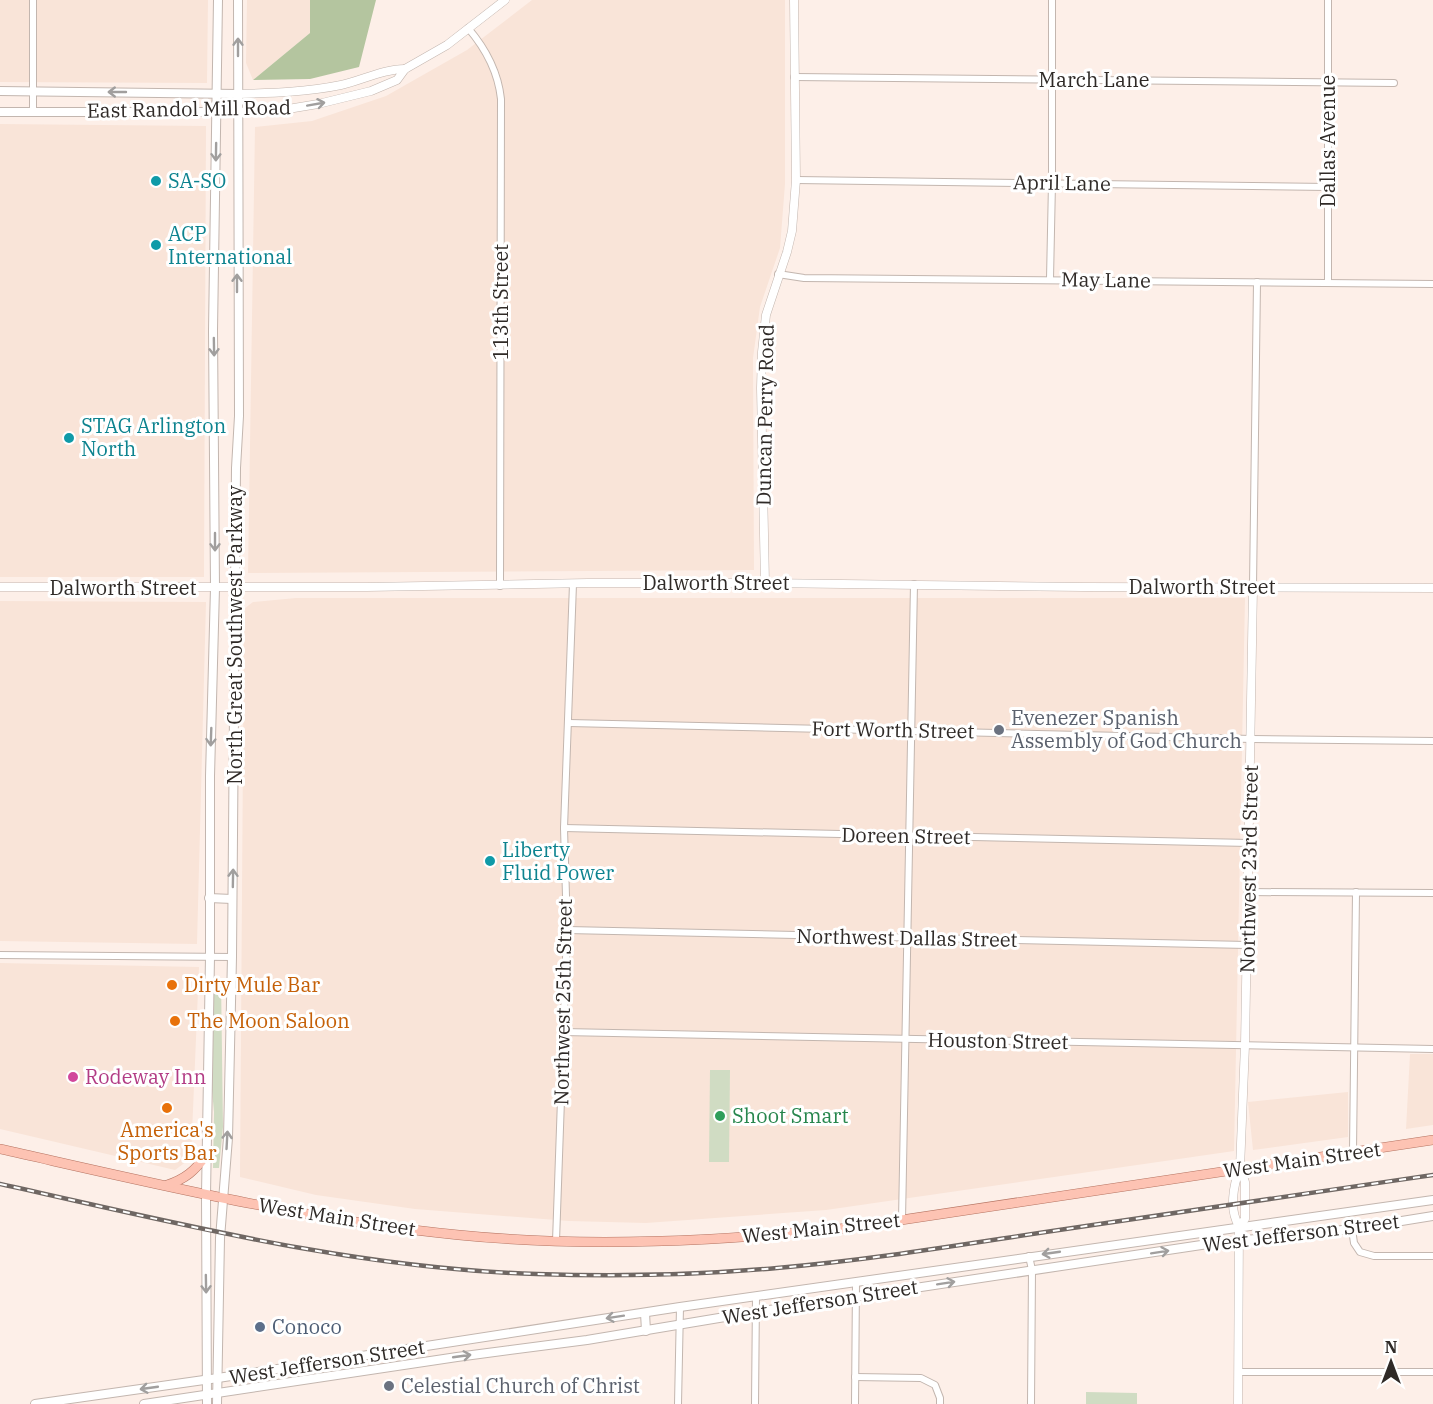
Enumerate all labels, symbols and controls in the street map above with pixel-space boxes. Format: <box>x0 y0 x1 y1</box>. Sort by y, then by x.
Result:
one-way arrow <box>232 37 244 57</box>
street label: March Lane <box>1039 66 1149 93</box>
street label: Dallas Avenue <box>1314 75 1341 207</box>
one-way arrow <box>108 86 128 98</box>
street label: East Randol Mill Road <box>87 93 291 124</box>
one-way arrow <box>306 98 326 109</box>
one-way arrow <box>210 141 222 161</box>
place label: SA-SO <box>168 167 226 194</box>
street label: April Lane <box>1013 168 1111 197</box>
marker: SA-SO <box>149 174 163 188</box>
place label: ACP International <box>168 220 292 270</box>
marker: ACP International <box>149 238 163 252</box>
street label: 113th Street <box>487 244 514 360</box>
street label: May Lane <box>1061 265 1151 294</box>
one-way arrow <box>231 274 243 294</box>
street label: Duncan Perry Road <box>749 324 780 506</box>
one-way arrow <box>208 336 220 356</box>
place label: STAG Arlington North <box>81 412 227 462</box>
marker: STAG Arlington North <box>62 431 76 445</box>
street label: North Great Southwest Parkway <box>221 485 248 785</box>
one-way arrow <box>209 531 221 551</box>
street label: Dalworth Street <box>642 569 790 596</box>
street label: Dalworth Street <box>1128 573 1276 600</box>
street label: Dalworth Street <box>49 574 197 601</box>
place label: Evenezer Spanish Assembly of God Church <box>1011 704 1242 754</box>
street label: Fort Worth Street <box>811 715 975 744</box>
marker: Evenezer Spanish Assembly of God Church <box>992 723 1006 737</box>
one-way arrow <box>205 726 216 746</box>
street label: Northwest 23rd Street <box>1233 765 1264 973</box>
street label: Doreen Street <box>841 821 971 850</box>
place label: Liberty Fluid Power <box>502 836 614 886</box>
marker: Liberty Fluid Power <box>483 854 497 868</box>
one-way arrow <box>227 868 239 888</box>
street label: Northwest 25th Street <box>547 898 578 1106</box>
street label: Northwest Dallas Street <box>796 922 1018 953</box>
place label: Dirty Mule Bar <box>184 971 320 998</box>
marker: Dirty Mule Bar <box>165 978 179 992</box>
place label: The Moon Saloon <box>187 1007 350 1034</box>
marker: The Moon Saloon <box>168 1014 182 1028</box>
street label: Houston Street <box>927 1026 1069 1055</box>
place label: Rodeway Inn <box>85 1063 207 1090</box>
marker: Rodeway Inn <box>66 1070 80 1084</box>
marker: America's Sports Bar <box>160 1101 174 1115</box>
place label: Shoot Smart <box>732 1102 849 1129</box>
marker: Shoot Smart <box>713 1109 727 1123</box>
place label: America's Sports Bar <box>117 1116 217 1166</box>
one-way arrow <box>222 1130 233 1150</box>
street label: West Main Street <box>1221 1135 1382 1184</box>
street label: West Main Street <box>257 1191 418 1242</box>
street label: West Main Street <box>741 1206 901 1249</box>
street label: West Jefferson Street <box>1201 1207 1401 1258</box>
one-way arrow <box>1149 1246 1169 1257</box>
one-way arrow <box>1041 1248 1061 1259</box>
one-way arrow <box>200 1273 212 1293</box>
street label: West Jefferson Street <box>720 1273 920 1330</box>
one-way arrow <box>935 1277 955 1288</box>
one-way arrow <box>606 1312 625 1323</box>
place label: Conoco <box>272 1313 342 1340</box>
marker: Conoco <box>253 1320 267 1334</box>
north arrow <box>1361 1332 1421 1392</box>
street label: West Jefferson Street <box>227 1333 427 1390</box>
text: N <box>1385 1337 1397 1357</box>
one-way arrow <box>452 1351 472 1362</box>
place label: Celestial Church of Christ <box>401 1372 640 1399</box>
marker: Celestial Church of Christ <box>382 1379 396 1393</box>
one-way arrow <box>140 1382 160 1393</box>

